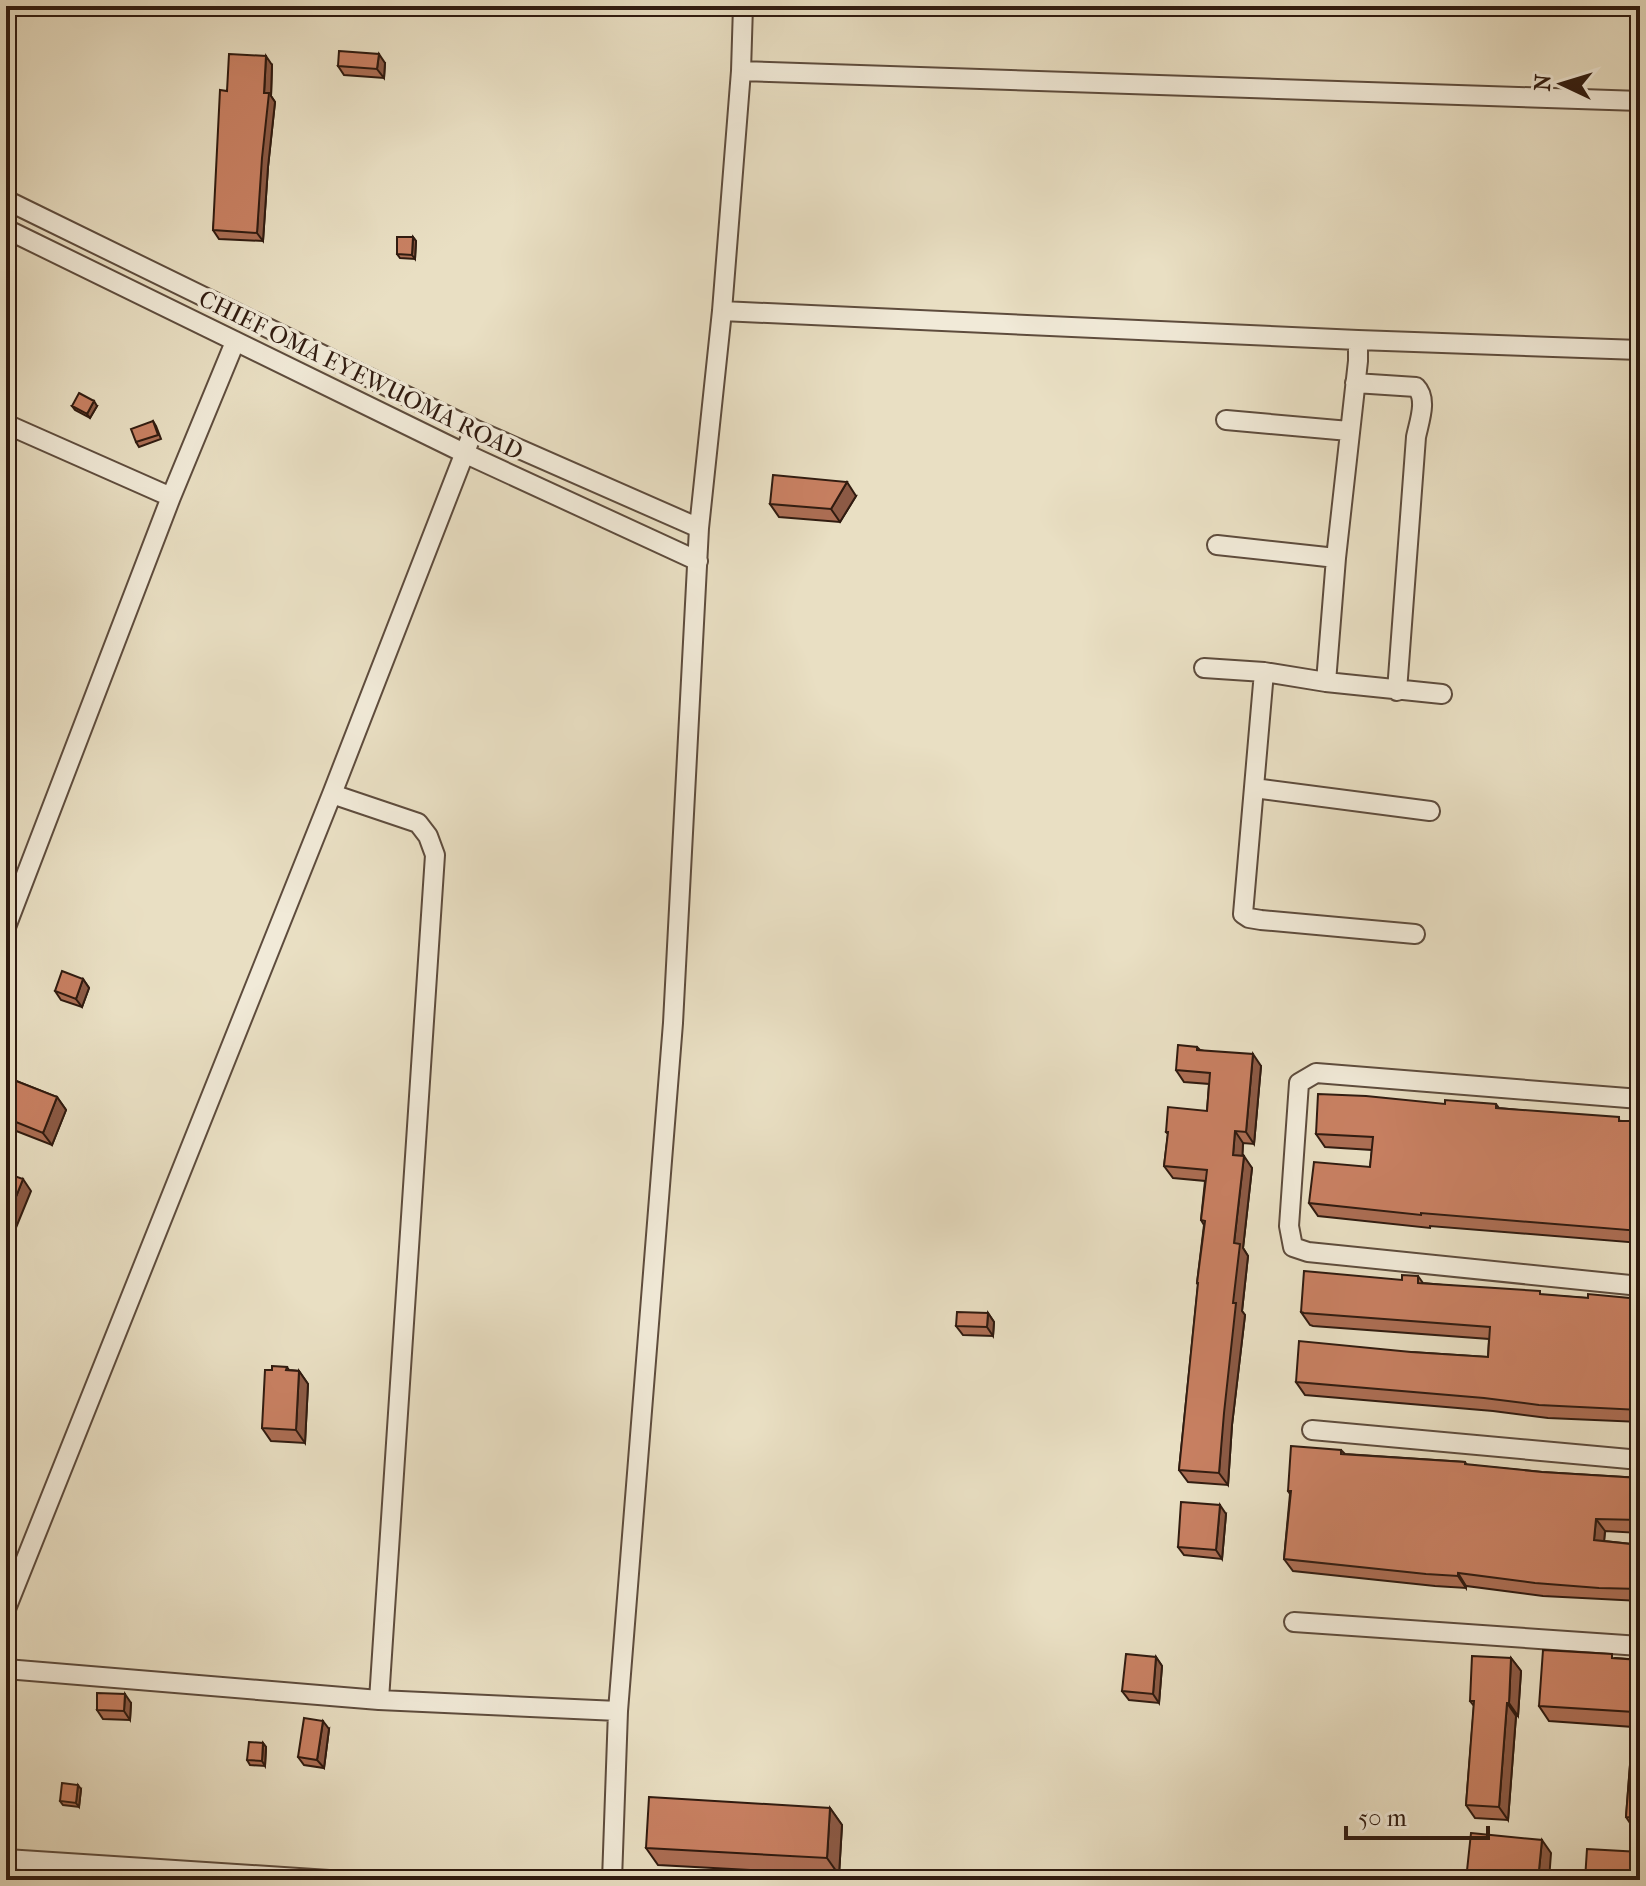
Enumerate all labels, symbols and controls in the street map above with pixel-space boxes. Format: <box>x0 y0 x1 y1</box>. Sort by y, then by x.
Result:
north arrow <box>1522 44 1602 124</box>
text: N <box>1529 73 1557 92</box>
street label: CHIEF OMA EYEWUOMA ROAD <box>194 284 528 466</box>
scale bar <box>1346 1790 1488 1840</box>
text: 50 m <box>1358 1804 1407 1832</box>

